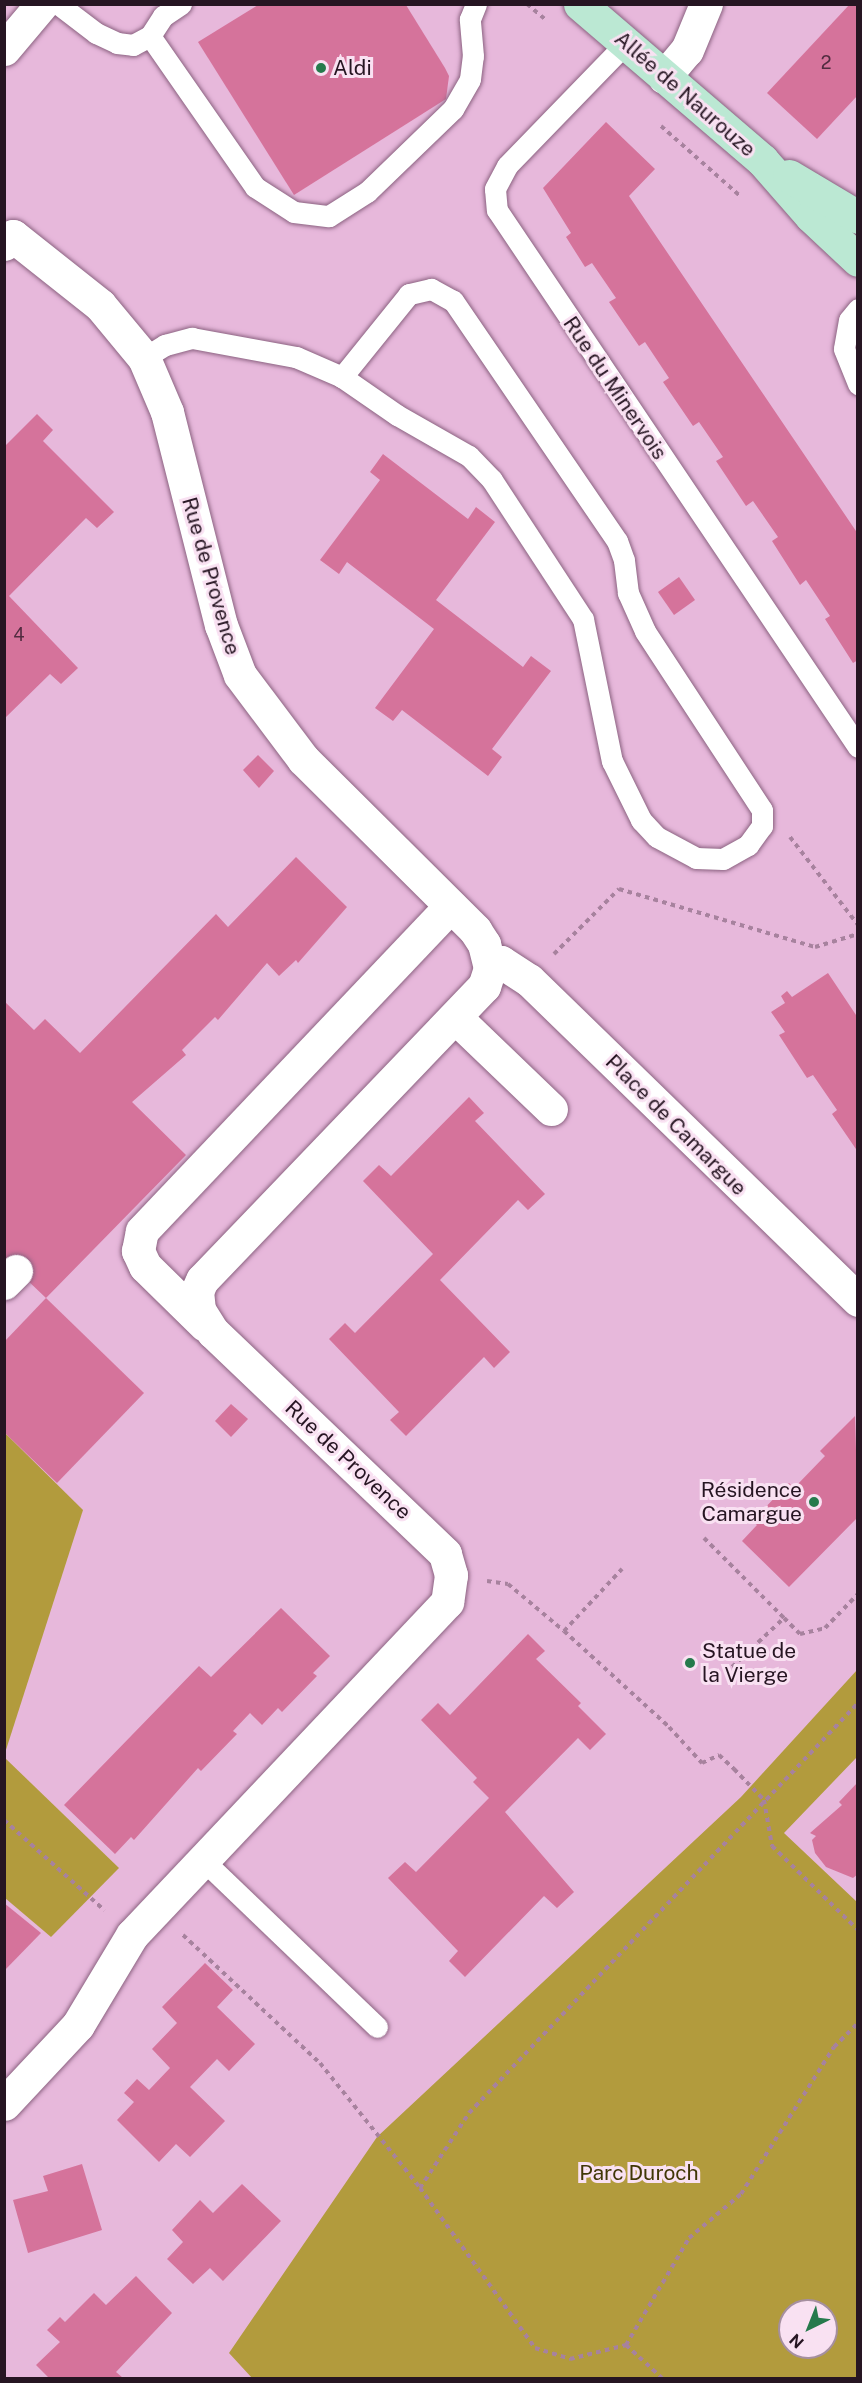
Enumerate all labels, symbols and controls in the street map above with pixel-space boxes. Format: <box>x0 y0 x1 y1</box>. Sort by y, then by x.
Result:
street label: Allée de Naurouze <box>609 26 761 162</box>
house number: 2 <box>821 52 831 74</box>
place label: Aldi <box>333 55 372 81</box>
marker: Aldi <box>314 61 328 75</box>
street label: Rue du Minervois <box>558 311 672 465</box>
street label: Rue de Provence <box>176 494 246 658</box>
house number: 4 <box>13 624 25 646</box>
street label: Place de Camargue <box>600 1049 752 1201</box>
street label: Rue de Provence <box>280 1395 416 1525</box>
place label: Résidence Camargue <box>701 1477 802 1527</box>
marker: Résidence Camargue <box>807 1495 821 1509</box>
place label: Statue de la Vierge <box>702 1638 797 1688</box>
marker: Statue de la Vierge <box>683 1656 697 1670</box>
park label: Parc Duroch <box>579 2160 699 2186</box>
north arrow <box>778 2299 838 2359</box>
text: N <box>786 2330 808 2352</box>

